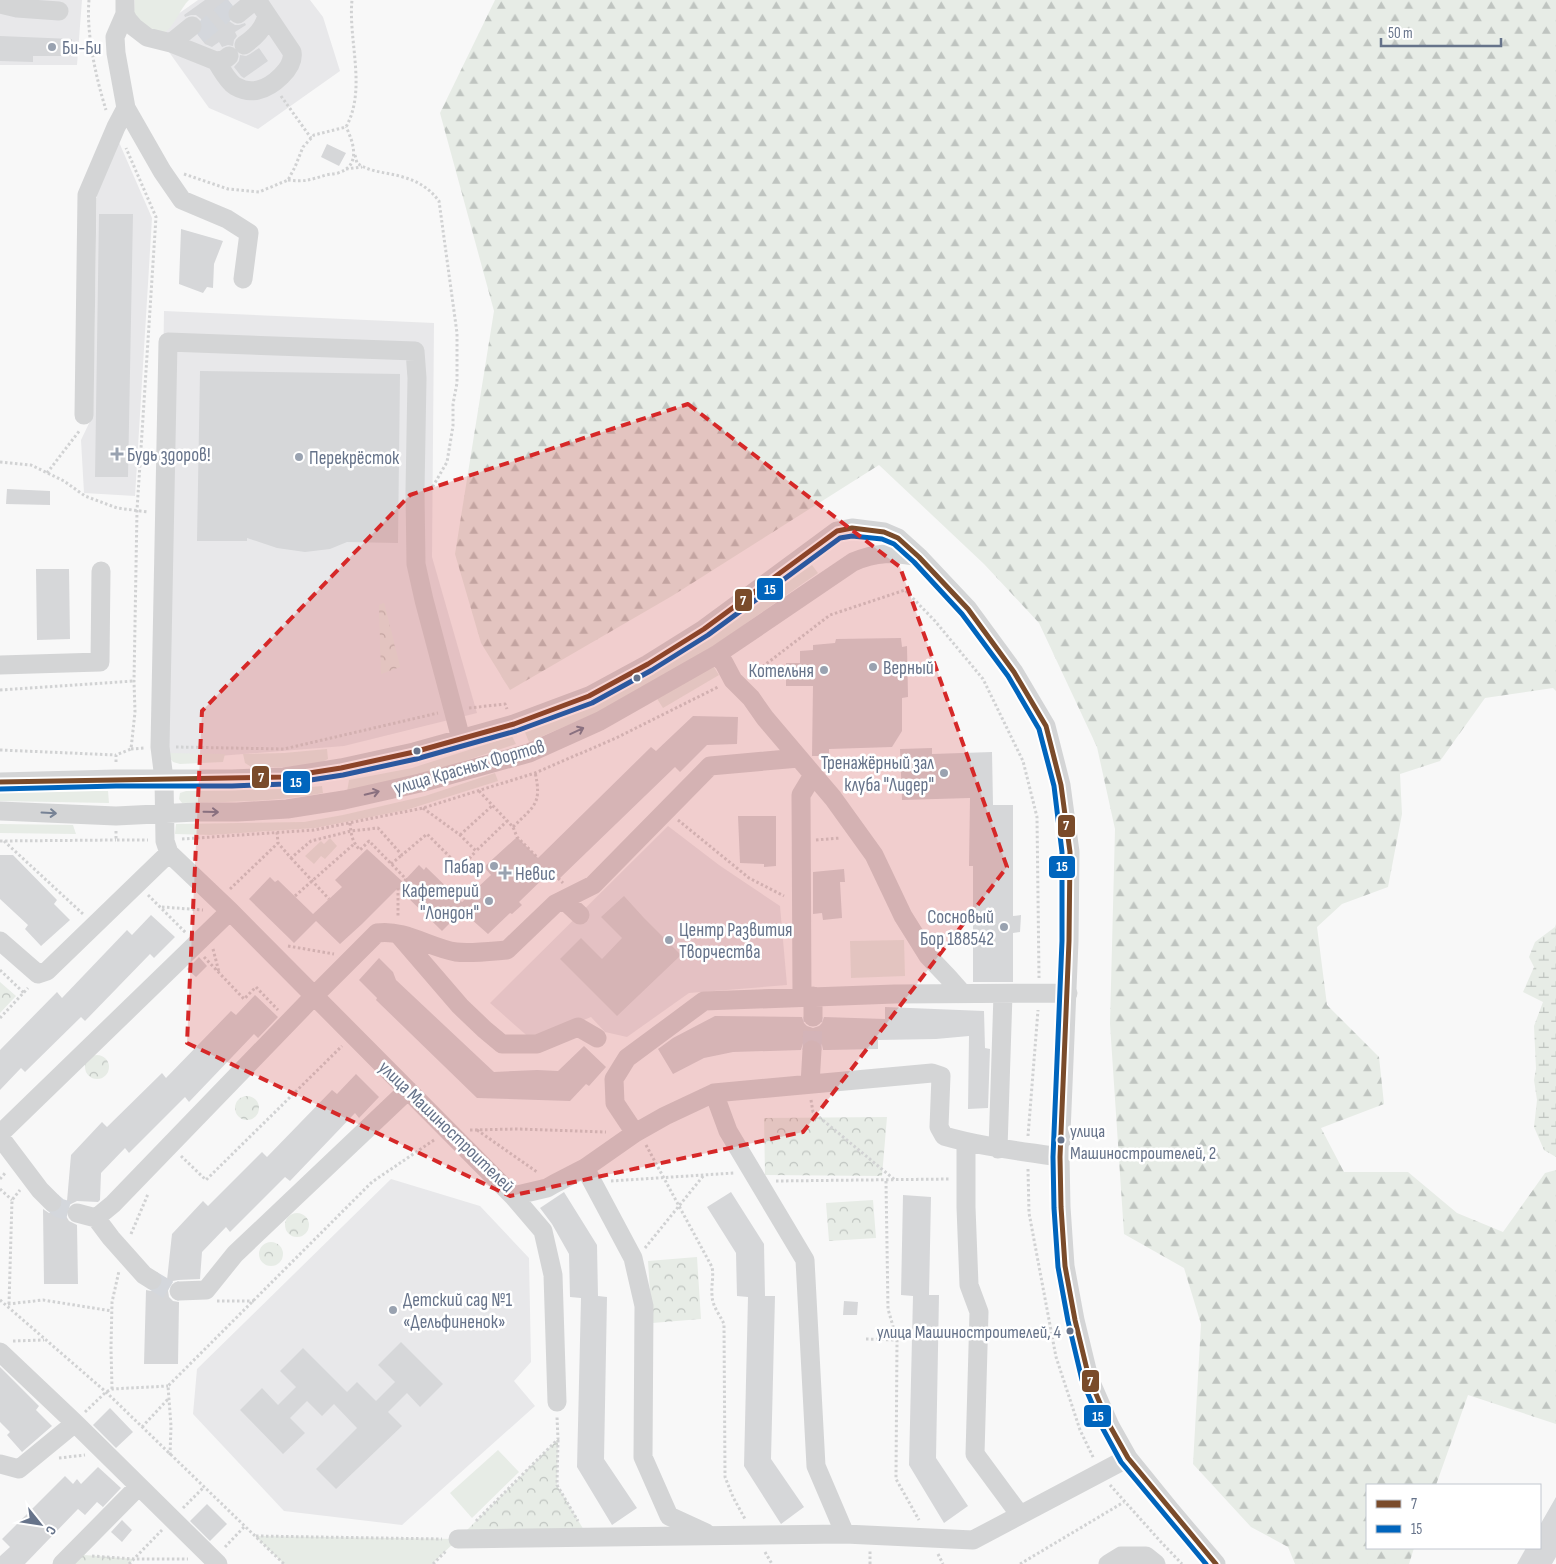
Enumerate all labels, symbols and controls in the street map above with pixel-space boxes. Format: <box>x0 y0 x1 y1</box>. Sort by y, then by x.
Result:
scale bar <box>1381 15 1501 47</box>
text: 50 m <box>1388 24 1413 43</box>
place label: Би-Би <box>62 37 102 60</box>
marker: Би-Би <box>46 41 58 53</box>
place label: Будь здоров! <box>127 444 211 467</box>
place label: Перекрёсток <box>309 447 400 470</box>
marker: Будь здоров! <box>111 448 123 460</box>
marker: Перекрёсток <box>293 451 305 463</box>
line badge: 15 <box>756 577 784 601</box>
text: 15 <box>764 581 776 598</box>
line badge: 7 <box>734 588 753 612</box>
text: 7 <box>740 592 747 609</box>
place label: Верный <box>883 657 934 680</box>
place label: Котельня <box>749 660 814 683</box>
marker: Верный <box>867 661 879 673</box>
marker: Котельня <box>818 664 830 676</box>
unlabelled marker <box>632 673 642 683</box>
one-way arrow <box>569 726 584 736</box>
street label: улица Красных Фортов <box>391 735 548 800</box>
unlabelled marker <box>412 746 422 756</box>
place label: Тренажёрный зал клуба "Лидер" <box>821 752 934 797</box>
line badge: 7 <box>251 765 270 789</box>
marker: Тренажёрный зал клуба "Лидер" <box>938 767 950 779</box>
text: 7 <box>258 769 265 786</box>
line badge: 15 <box>282 770 311 794</box>
text: 15 <box>290 774 302 791</box>
one-way arrow <box>363 788 379 797</box>
one-way arrow <box>202 807 219 817</box>
one-way arrow <box>40 809 56 818</box>
line badge: 7 <box>1057 814 1076 838</box>
text: 7 <box>1063 817 1070 834</box>
line badge: 15 <box>1048 855 1076 879</box>
place label: Пабар <box>444 856 484 879</box>
text: 15 <box>1056 858 1068 875</box>
marker: Пабар <box>488 860 500 872</box>
place label: Невис <box>515 863 556 886</box>
marker: Невис <box>499 867 511 879</box>
place label: Кафетерий "Лондон" <box>402 880 479 925</box>
marker: Кафетерий "Лондон" <box>483 895 495 907</box>
place label: Сосновый Бор 188542 <box>920 906 994 951</box>
place label: Центр Развития Творчества <box>679 919 793 964</box>
marker: Сосновый Бор 188542 <box>998 921 1010 933</box>
marker: Центр Развития Творчества <box>663 934 675 946</box>
street label: улица Машиностроителей <box>373 1056 519 1198</box>
place label: улица Машиностроителей, 2 <box>1070 1121 1216 1164</box>
marker: улица Машиностроителей, 2 <box>1056 1135 1066 1145</box>
place label: Детский сад №1 «Дельфиненок» <box>403 1289 512 1334</box>
marker: Детский сад №1 «Дельфиненок» <box>387 1304 399 1316</box>
place label: улица Машиностроителей, 4 <box>877 1322 1061 1343</box>
marker: улица Машиностроителей, 4 <box>1065 1326 1075 1336</box>
line badge: 7 <box>1081 1369 1100 1393</box>
text: 7 <box>1087 1373 1094 1390</box>
line badge: 15 <box>1083 1404 1112 1428</box>
text: 15 <box>1092 1408 1104 1425</box>
legend <box>1366 1484 1541 1549</box>
text: 7 <box>1411 1495 1417 1514</box>
north arrow <box>15 1499 65 1549</box>
text: 15 <box>1411 1520 1422 1539</box>
text: С <box>42 1523 60 1538</box>

